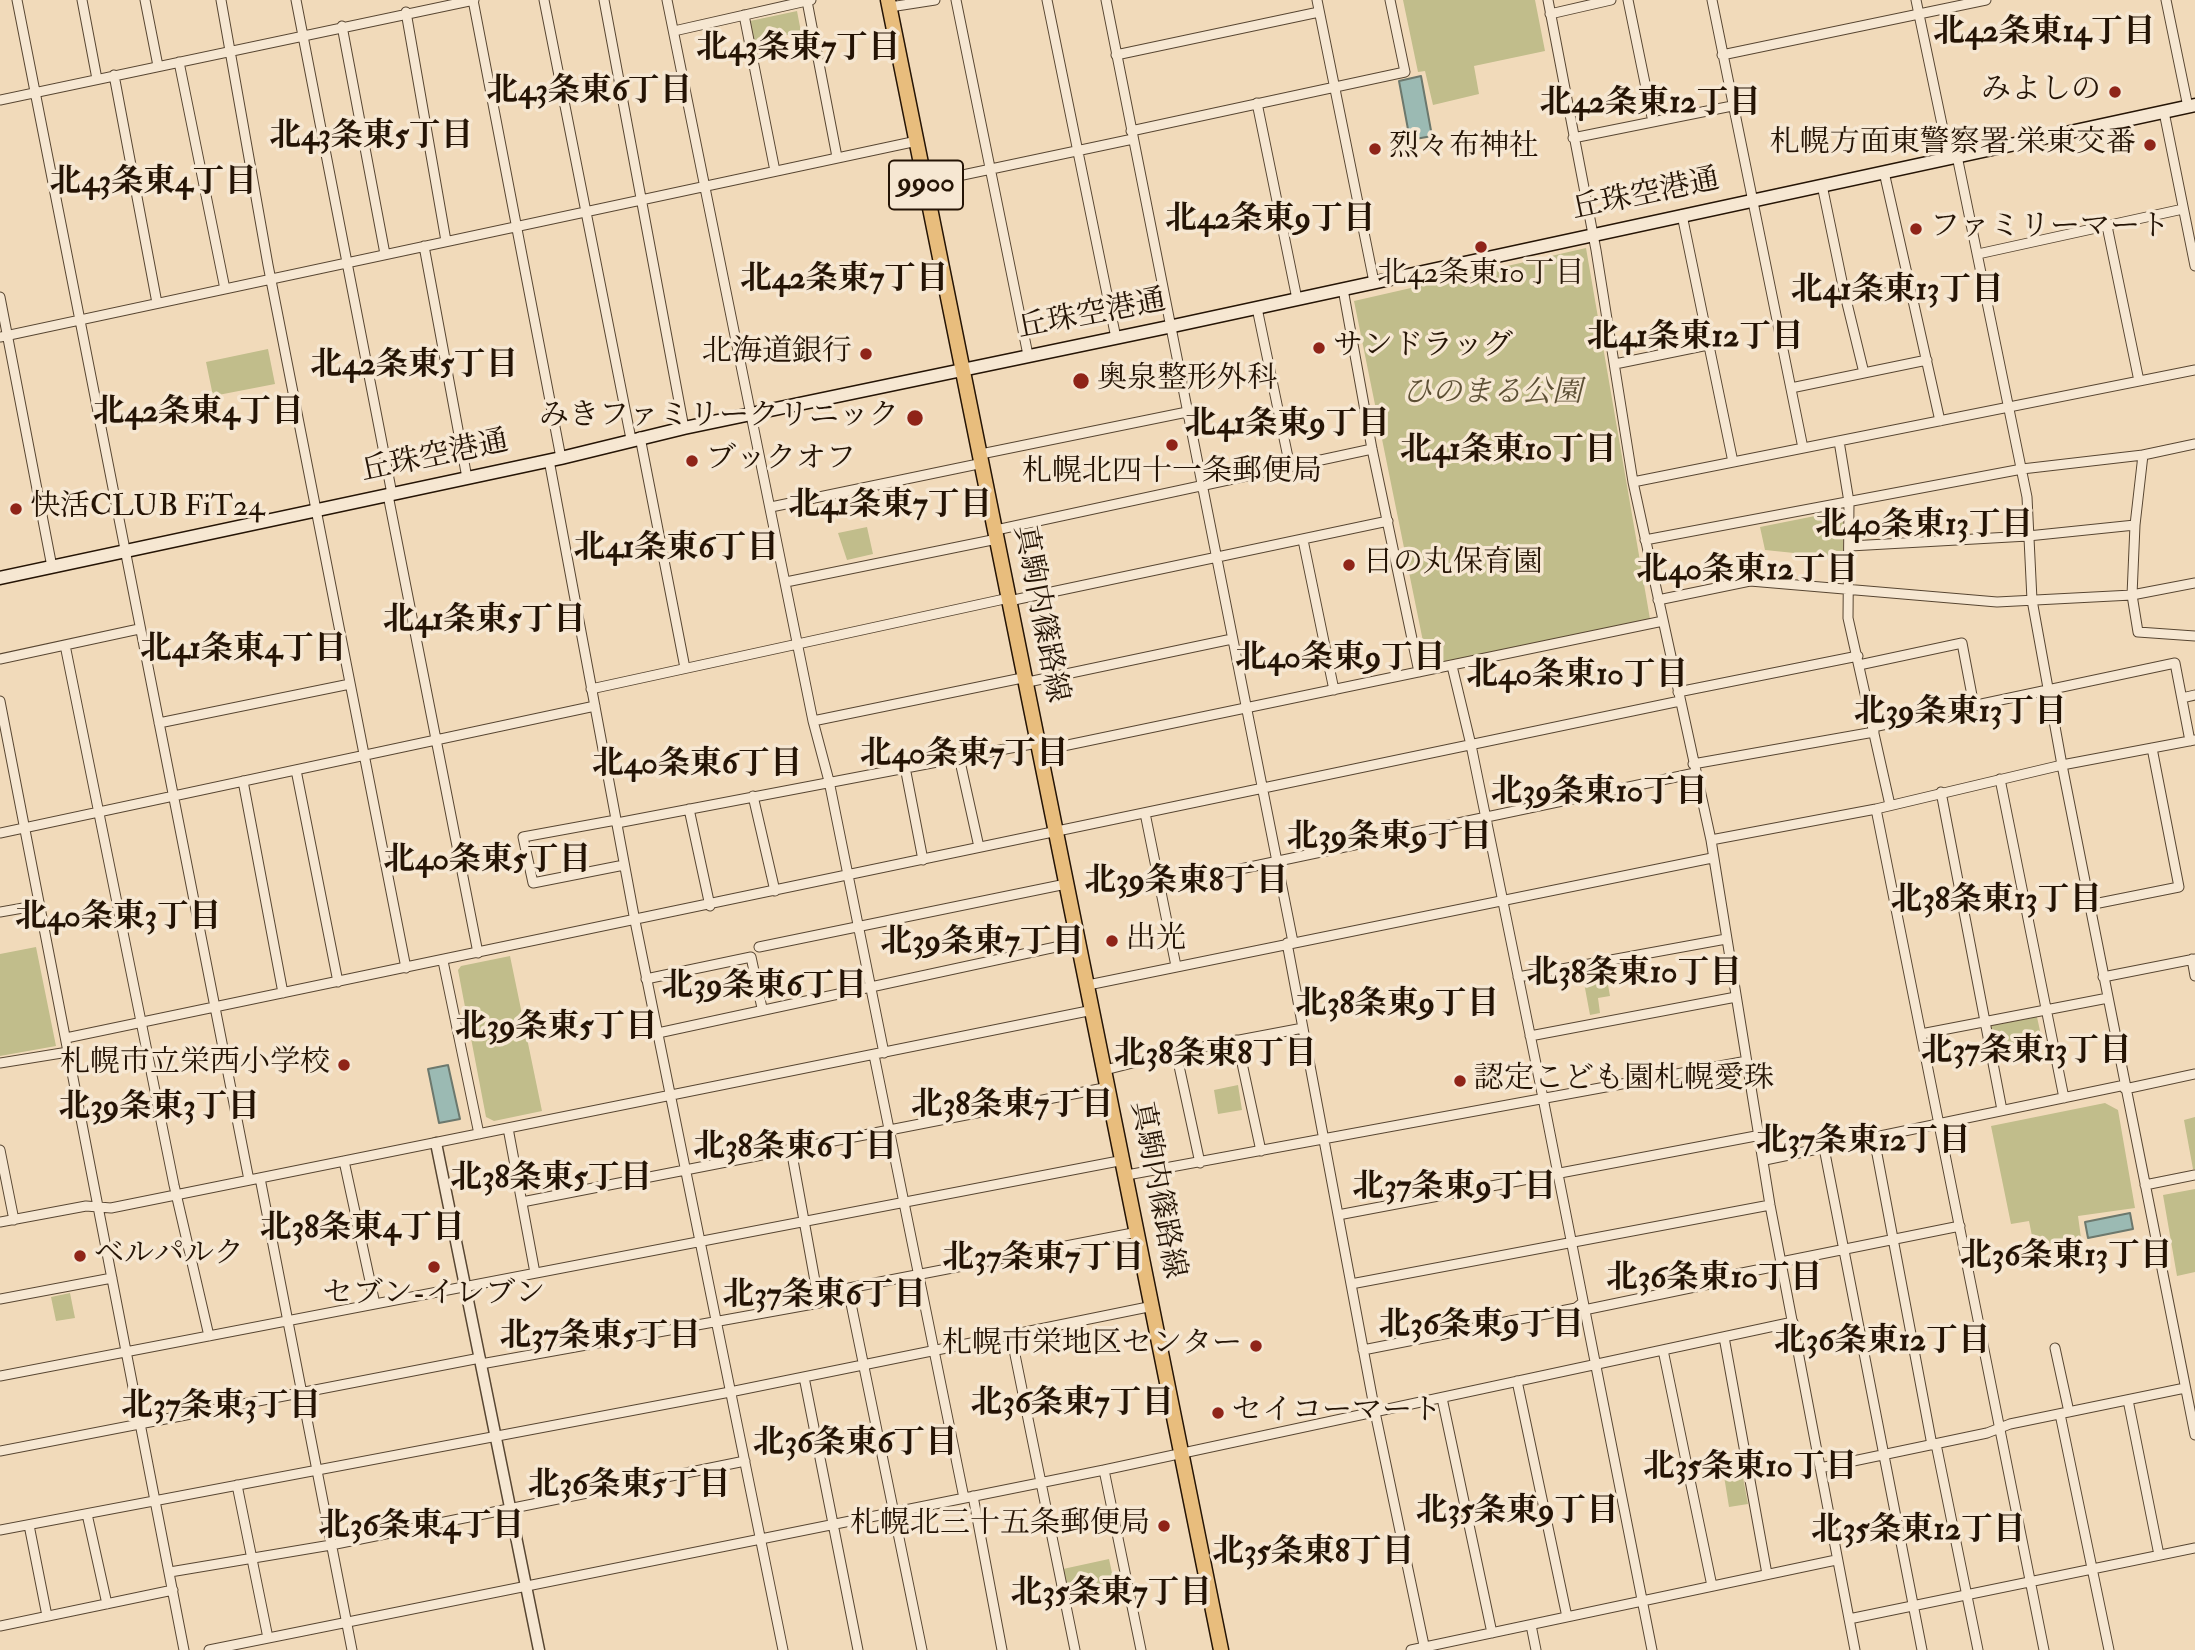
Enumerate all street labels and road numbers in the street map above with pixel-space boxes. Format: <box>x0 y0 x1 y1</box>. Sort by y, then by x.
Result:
road number: 9900 <box>889 160 963 210</box>
street label: 丘珠空港通 <box>1569 163 1723 229</box>
street label: 丘珠空港通 <box>1015 284 1169 348</box>
street label: 丘珠空港通 <box>358 425 512 491</box>
street label: 真駒内篠路線 <box>1004 522 1074 706</box>
street label: 真駒内篠路線 <box>1121 1098 1191 1282</box>

